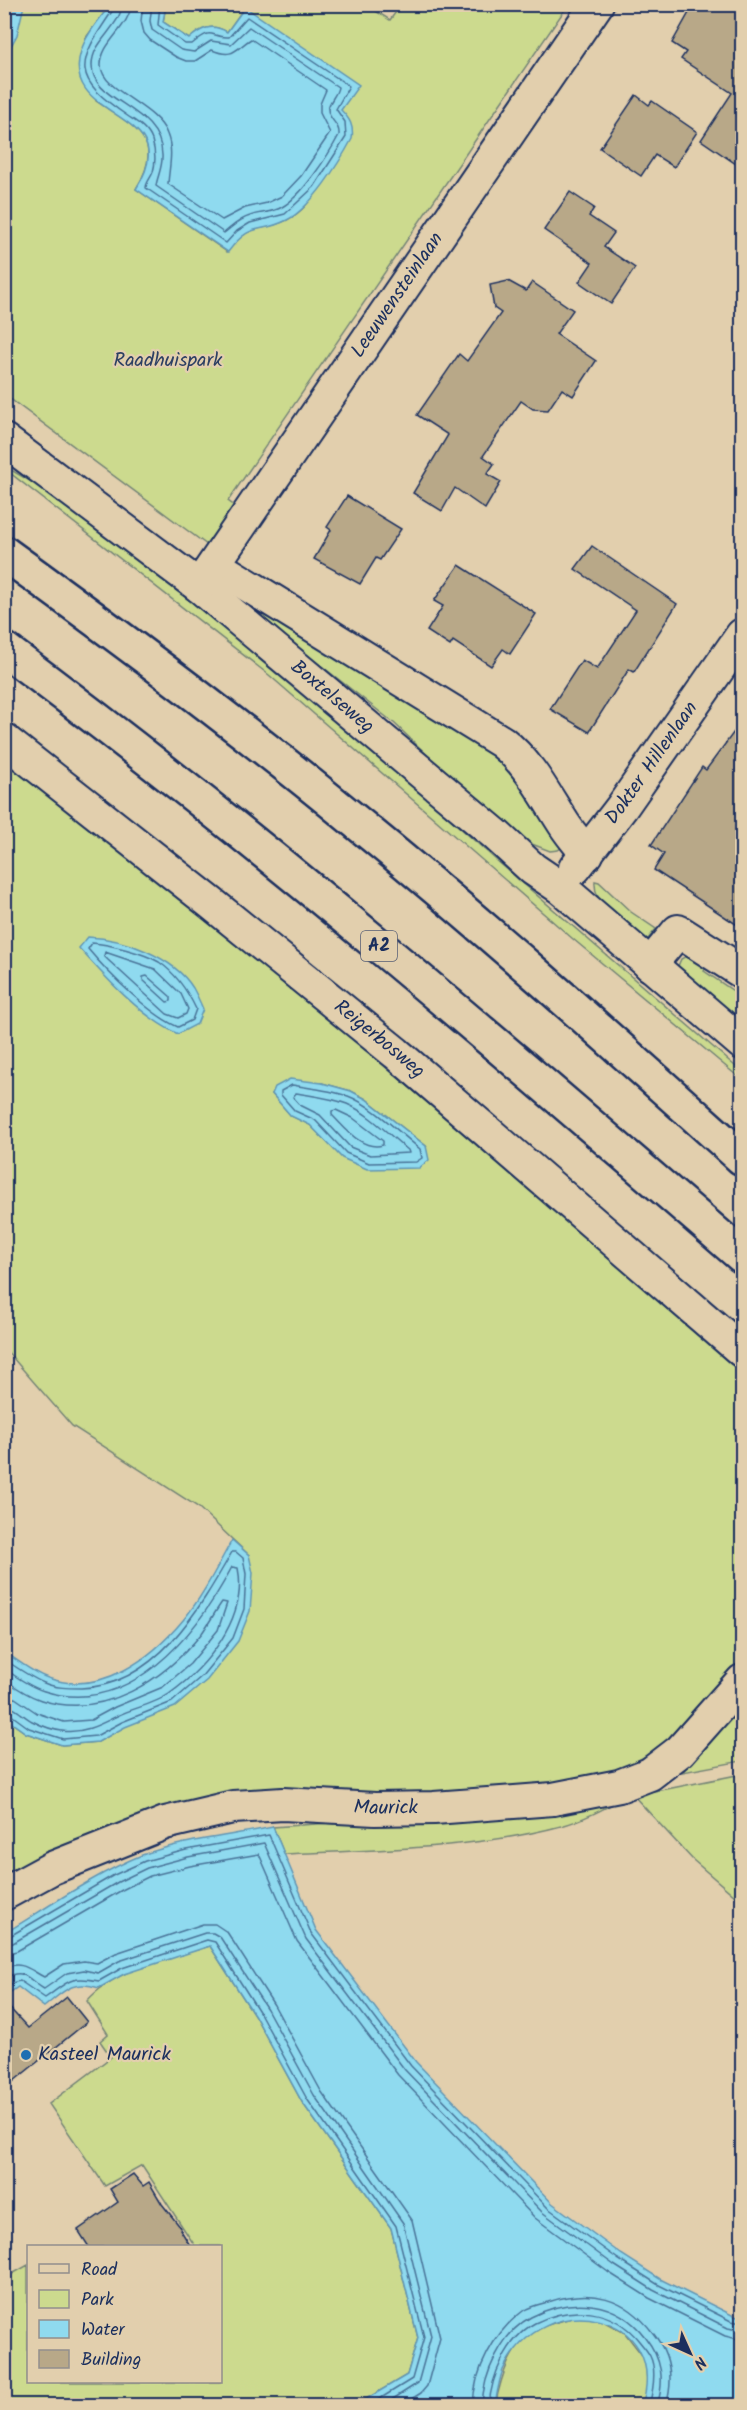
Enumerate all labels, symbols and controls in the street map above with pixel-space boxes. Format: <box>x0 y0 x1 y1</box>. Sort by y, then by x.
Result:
street label: Leeuwensteinlaan <box>343 226 452 365</box>
park label: Raadhuispark <box>114 345 223 377</box>
street label: Boxtelseweg <box>283 652 381 742</box>
street label: Dokter Hillenlaan <box>597 695 707 832</box>
road number: A2 <box>361 931 397 961</box>
street label: Reigerbosweg <box>326 992 432 1087</box>
street label: Maurick <box>353 1792 419 1825</box>
place label: Kasteel Maurick <box>38 2039 171 2071</box>
marker: Kasteel Maurick <box>19 2048 33 2062</box>
legend <box>27 2245 222 2383</box>
text: Road <box>81 2256 118 2285</box>
text: Park <box>81 2286 114 2315</box>
text: Water <box>81 2316 126 2345</box>
north arrow <box>660 2323 720 2383</box>
text: Building <box>81 2346 141 2375</box>
text: N <box>687 2350 712 2375</box>

